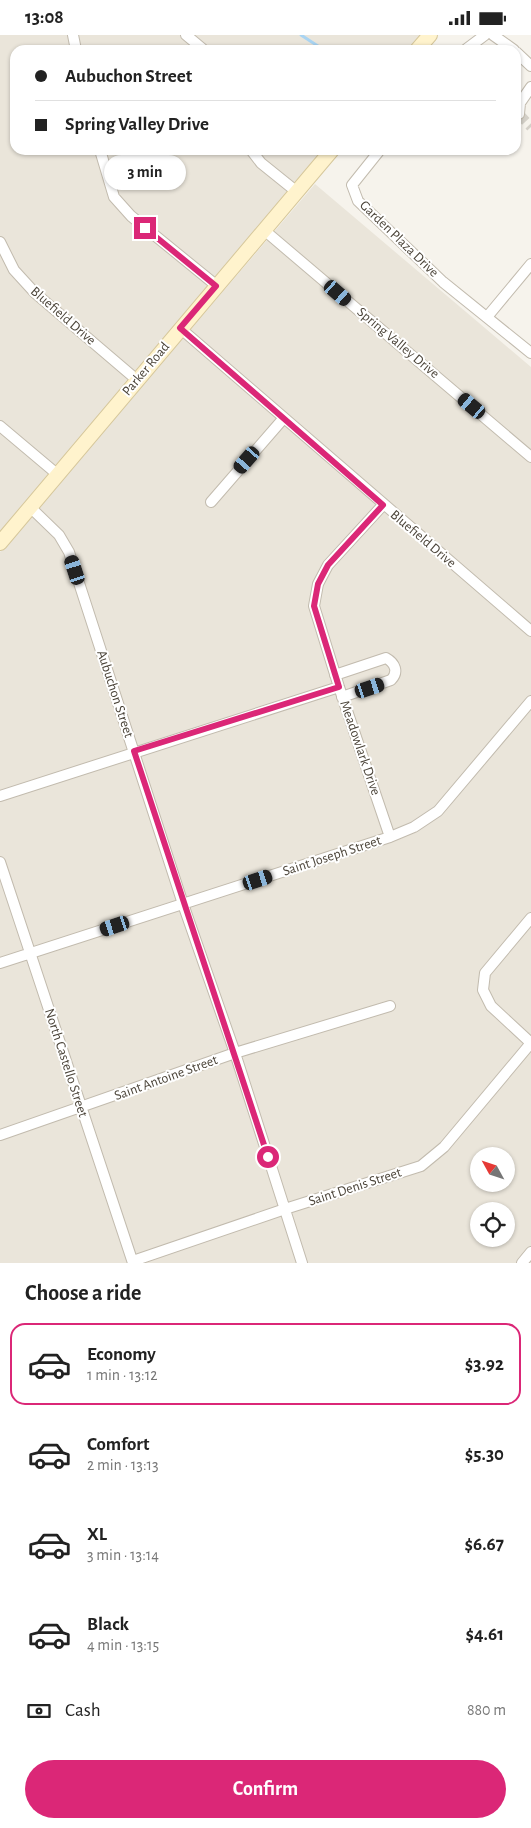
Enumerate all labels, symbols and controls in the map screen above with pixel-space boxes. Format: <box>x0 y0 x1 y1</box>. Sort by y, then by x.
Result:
text: 13:08 <box>25 8 64 27</box>
text: Aubuchon Street <box>65 67 192 86</box>
text: Spring Valley Drive <box>65 115 209 134</box>
callout: 3 min <box>104 155 186 191</box>
text: 3 min <box>128 164 162 180</box>
street label: Garden Plaza Drive <box>357 198 441 280</box>
route end <box>134 217 156 239</box>
car <box>321 277 354 309</box>
street label: Bluefield Drive <box>28 284 98 348</box>
street label: Spring Valley Drive <box>354 305 442 381</box>
street label: Parker Road <box>120 340 172 398</box>
car <box>455 391 488 421</box>
car <box>231 444 262 476</box>
street label: Bluefield Drive <box>388 508 458 570</box>
car <box>63 553 86 587</box>
street label: Aubuchon Street <box>94 648 136 740</box>
car <box>353 676 386 700</box>
street label: Meadowlark Drive <box>337 699 383 797</box>
street label: Saint Joseph Street <box>281 833 383 878</box>
car <box>241 868 274 892</box>
car <box>98 914 131 938</box>
street label: North Castello Street <box>42 1007 90 1120</box>
street label: Saint Antoine Street <box>112 1053 220 1103</box>
route start <box>257 1146 279 1168</box>
north arrow <box>470 1147 515 1193</box>
map controls <box>470 1147 515 1247</box>
street label: Saint Denis Street <box>307 1165 404 1209</box>
button: locate <box>470 1202 515 1247</box>
text: Choose a ride <box>25 1282 141 1304</box>
icon: car <box>27 1342 72 1387</box>
text: Economy <box>87 1345 156 1364</box>
text: $3.92 <box>465 1355 504 1374</box>
text: 1 min · 13:12 <box>87 1367 158 1383</box>
icon: car <box>27 1432 72 1477</box>
text: Comfort <box>87 1435 149 1454</box>
text: $5.30 <box>465 1445 504 1464</box>
text: 2 min · 13:13 <box>87 1457 159 1473</box>
icon: car <box>27 1522 72 1567</box>
text: XL <box>87 1525 107 1544</box>
text: $6.67 <box>465 1535 504 1554</box>
text: 3 min · 13:14 <box>87 1547 159 1563</box>
icon: car <box>27 1612 72 1657</box>
text: Black <box>87 1615 129 1634</box>
text: $4.61 <box>466 1625 504 1644</box>
text: 4 min · 13:15 <box>87 1637 159 1653</box>
icon: cash <box>25 1697 53 1725</box>
text: Cash <box>65 1701 101 1720</box>
text: 880 m <box>467 1702 506 1718</box>
button: Confirm <box>25 1760 506 1818</box>

